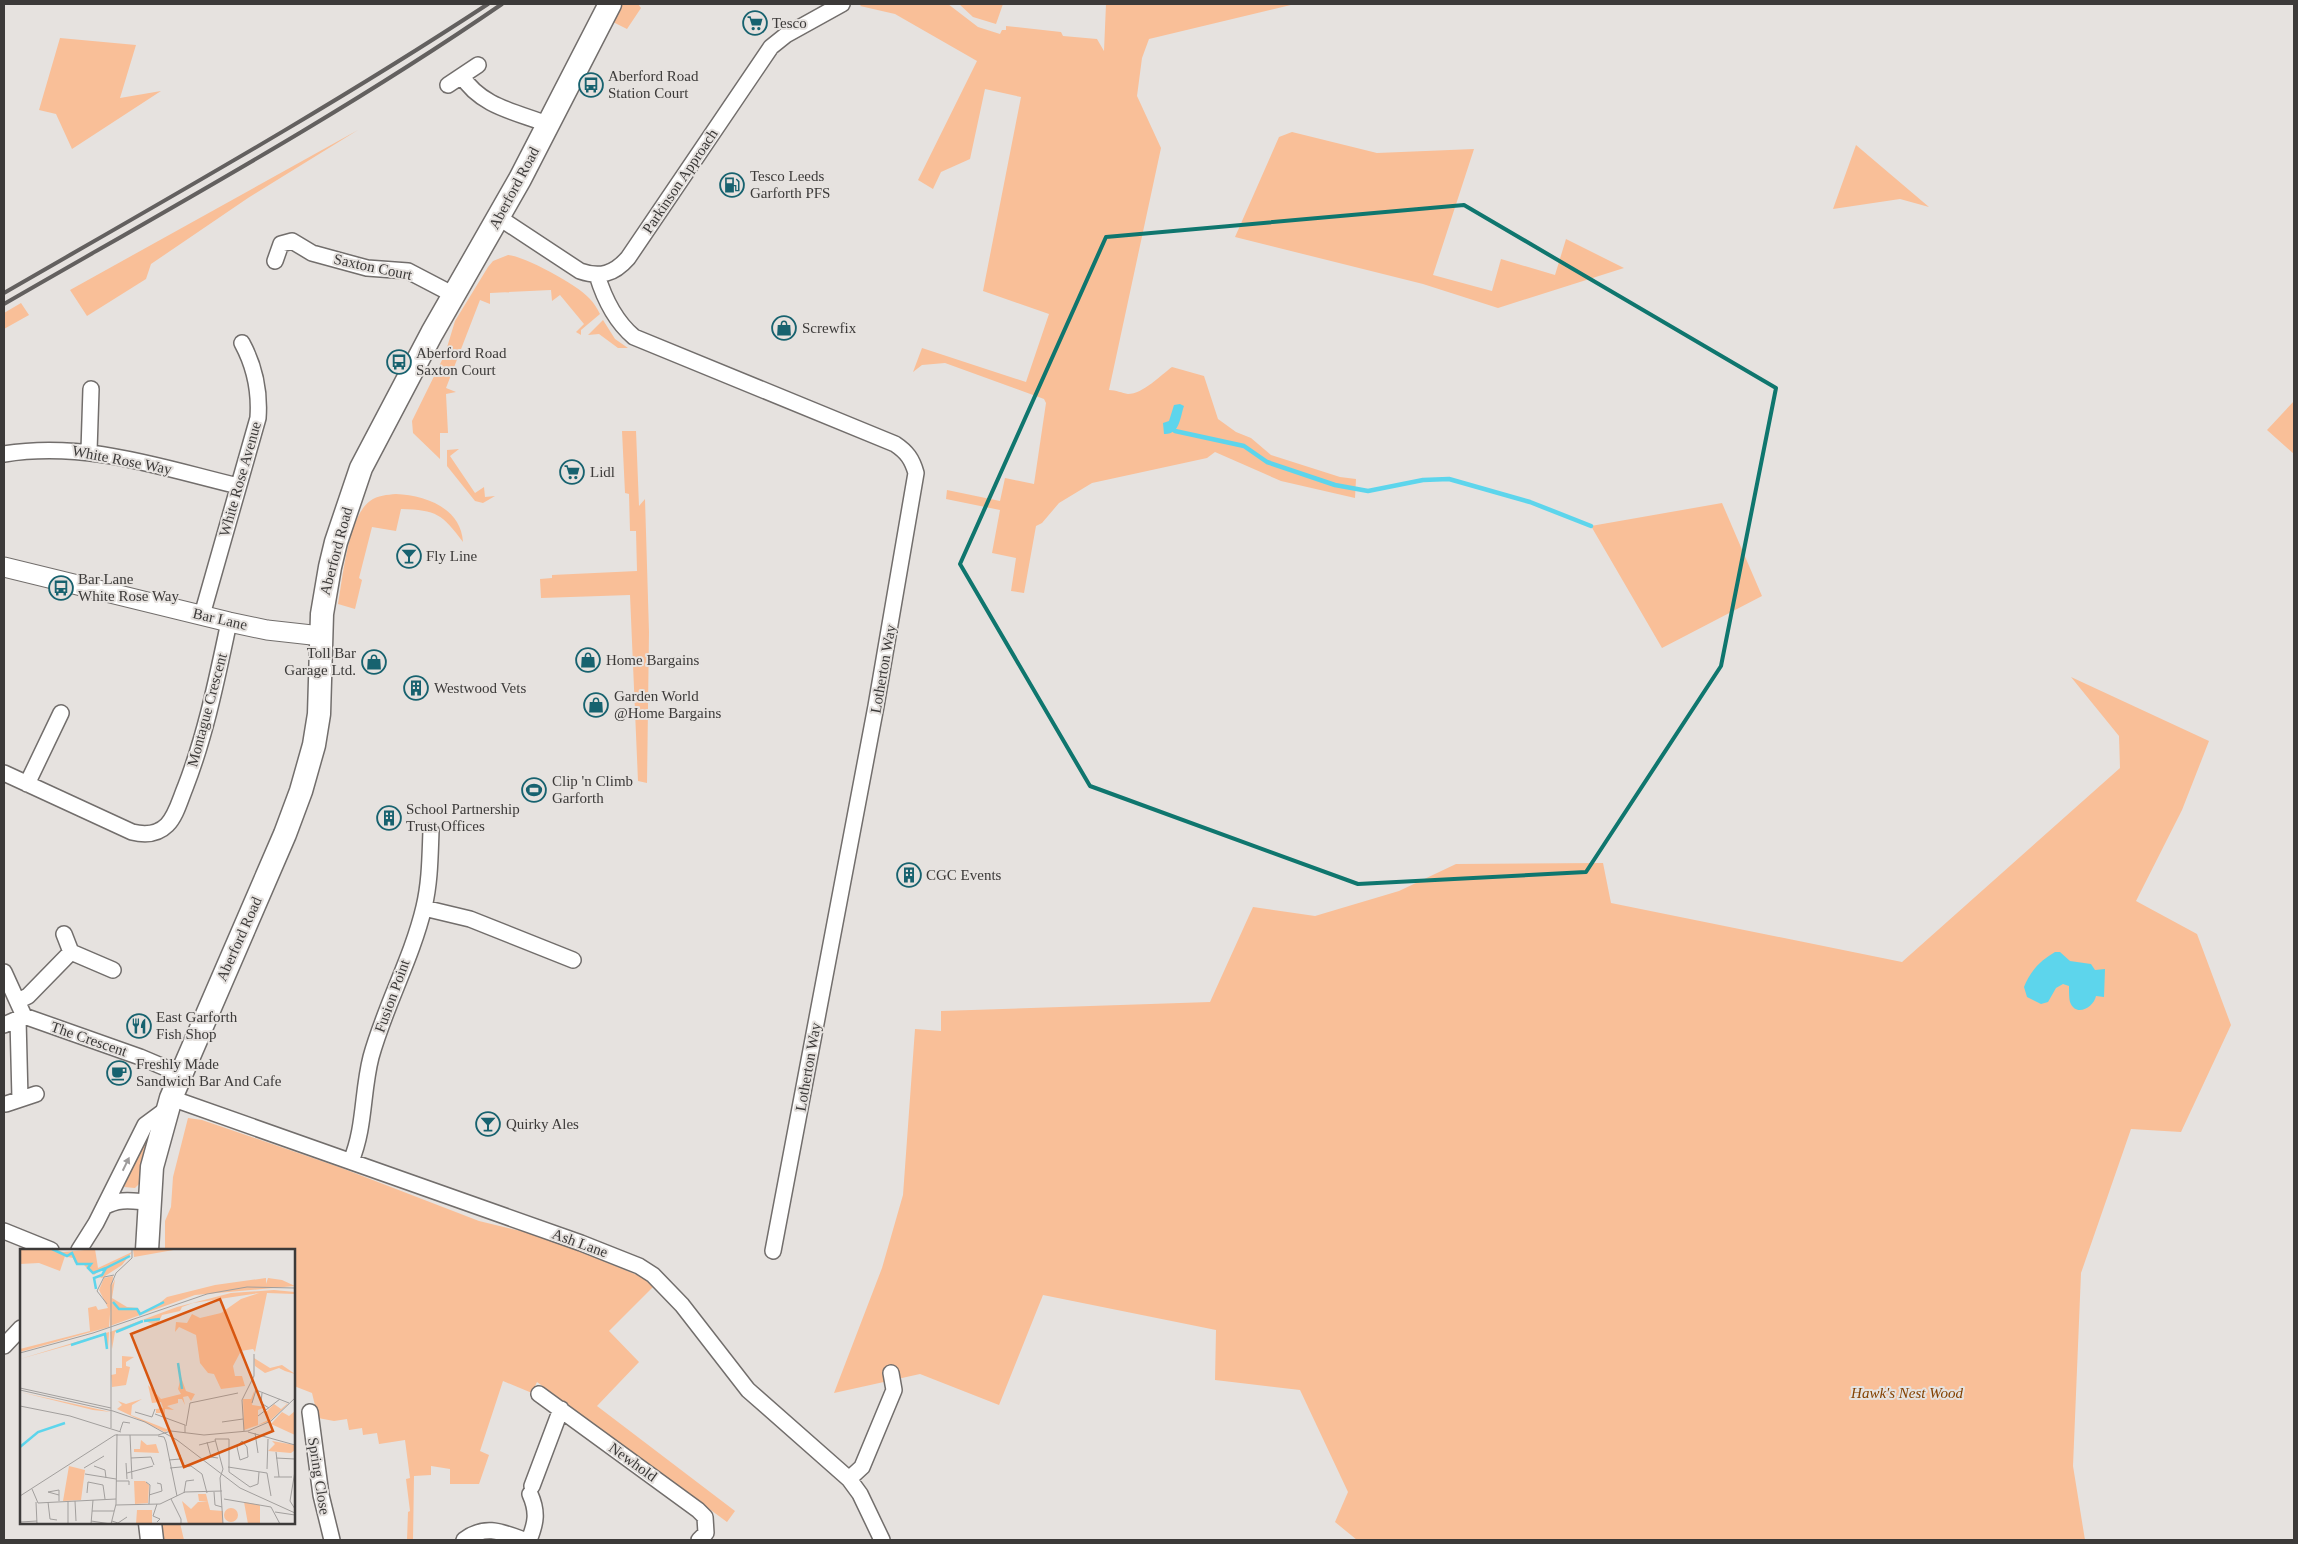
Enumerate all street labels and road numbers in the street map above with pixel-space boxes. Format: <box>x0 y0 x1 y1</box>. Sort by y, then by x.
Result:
street label: Parkinson Approach <box>639 126 721 236</box>
street label: Aberford Road <box>486 144 543 232</box>
street label: Saxton Court <box>332 251 414 283</box>
street label: White Rose Avenue <box>216 419 264 538</box>
street label: White Rose Way <box>71 443 174 478</box>
street label: Aberford Road <box>317 505 356 597</box>
street label: Bar Lane <box>191 605 249 633</box>
street label: Lotherton Way <box>867 623 899 715</box>
street label: Montague Crescent <box>184 651 230 769</box>
street label: Aberford Road <box>213 894 265 984</box>
street label: Fusion Point <box>371 957 413 1035</box>
street label: The Crescent <box>49 1018 130 1060</box>
street label: Lotherton Way <box>792 1021 824 1113</box>
street label: Ash Lane <box>550 1226 610 1261</box>
street label: Spring Close <box>305 1436 333 1516</box>
street label: Newhold <box>606 1439 660 1485</box>

